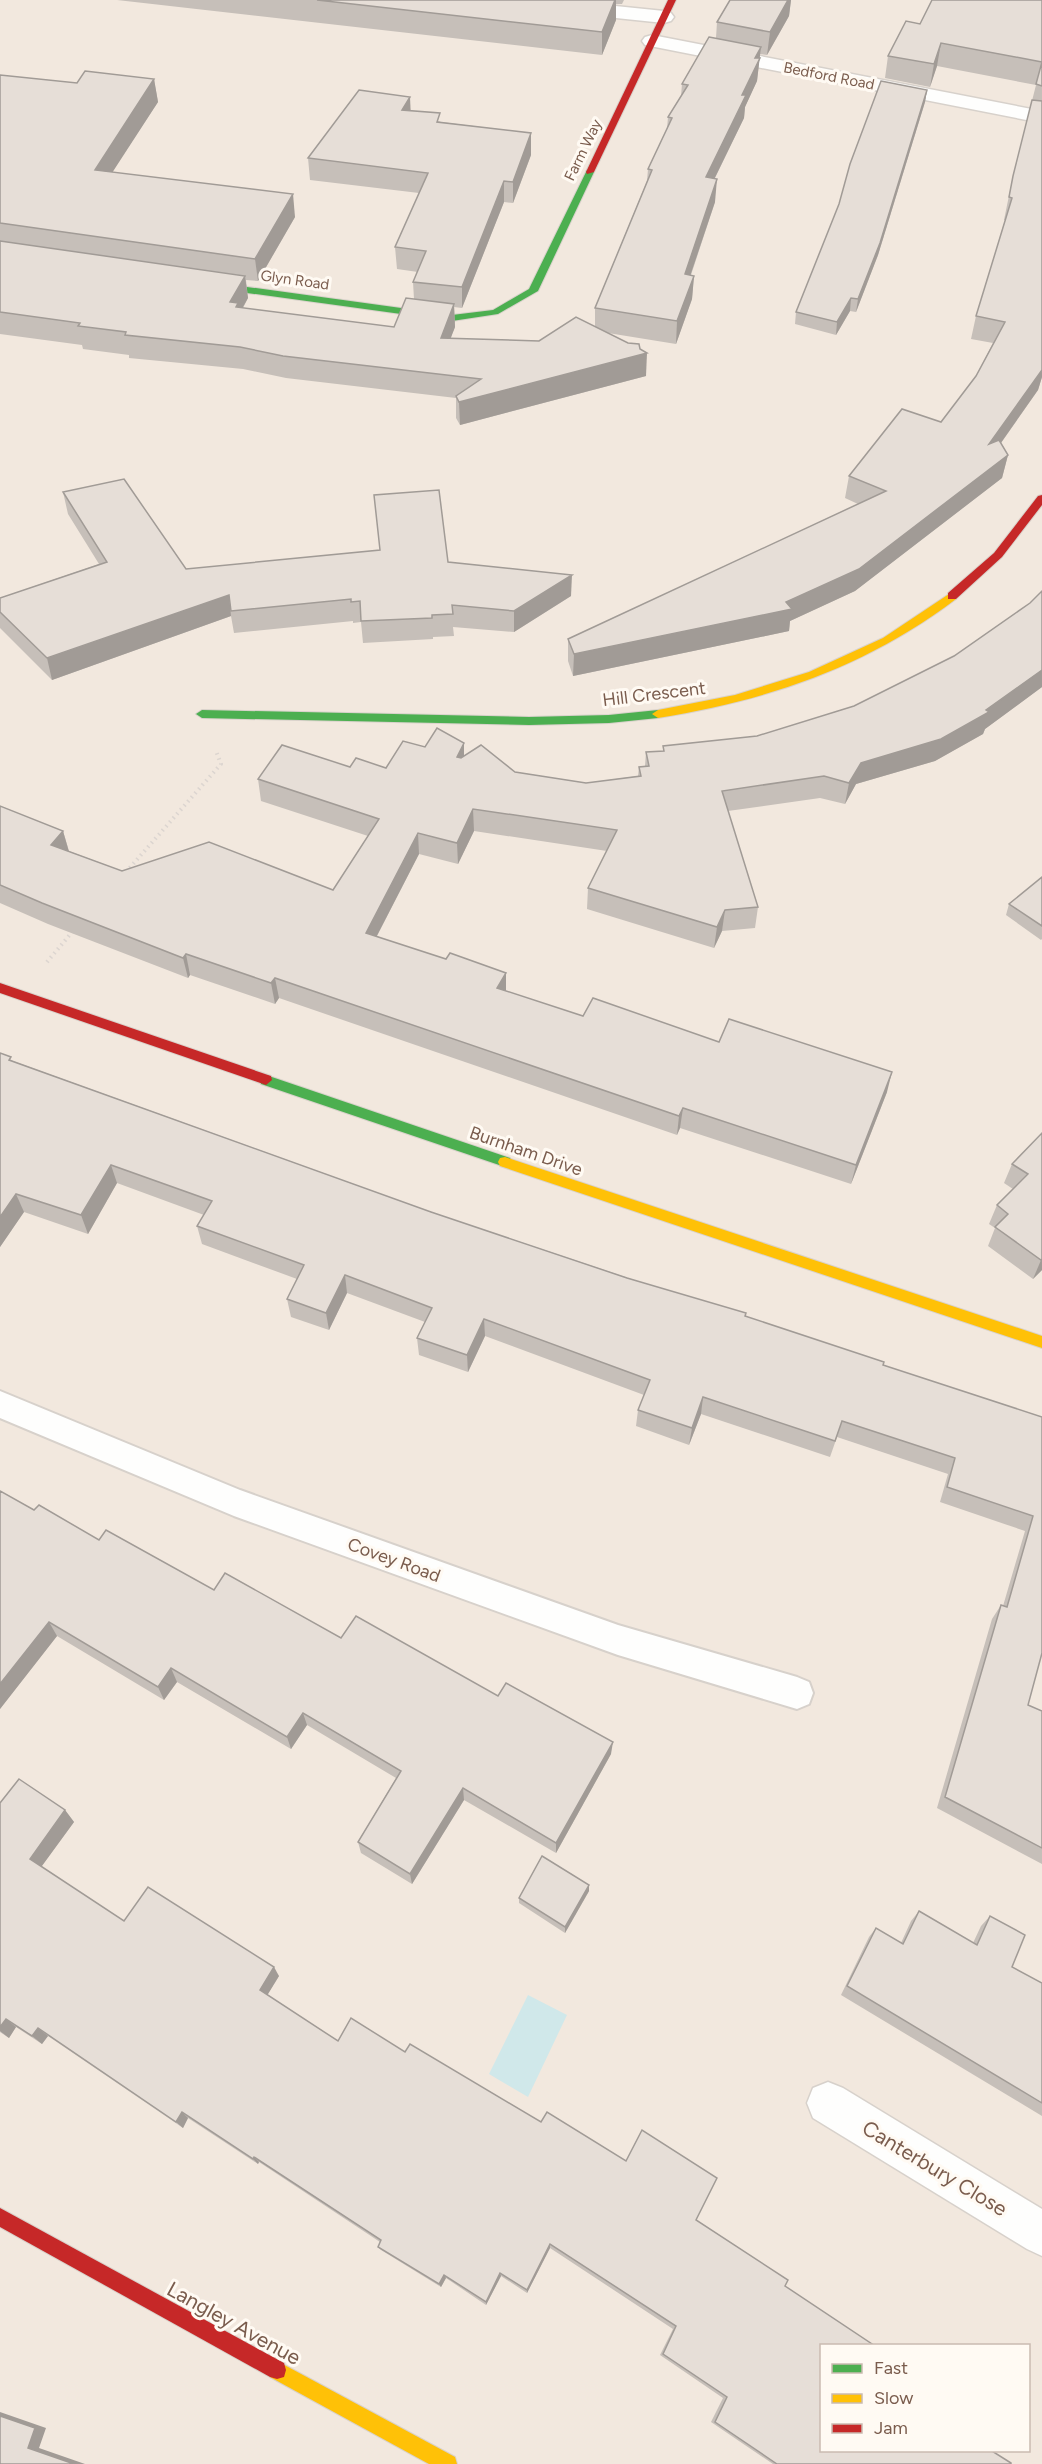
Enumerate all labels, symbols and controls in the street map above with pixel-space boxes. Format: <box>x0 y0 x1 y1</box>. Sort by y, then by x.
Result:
street label: Bedford Road <box>782 58 876 94</box>
street label: Farm Way <box>560 116 606 184</box>
street label: Glyn Road <box>259 266 331 294</box>
street label: Hill Crescent <box>601 677 707 711</box>
street label: Burnham Drive <box>467 1121 585 1181</box>
street label: Covey Road <box>345 1533 443 1587</box>
street label: Canterbury Close <box>858 2115 1012 2221</box>
street label: Langley Avenue <box>163 2276 305 2370</box>
legend <box>820 2344 1030 2452</box>
text: Fast <box>874 2357 908 2379</box>
text: Slow <box>874 2387 913 2409</box>
text: Jam <box>874 2417 908 2439</box>

